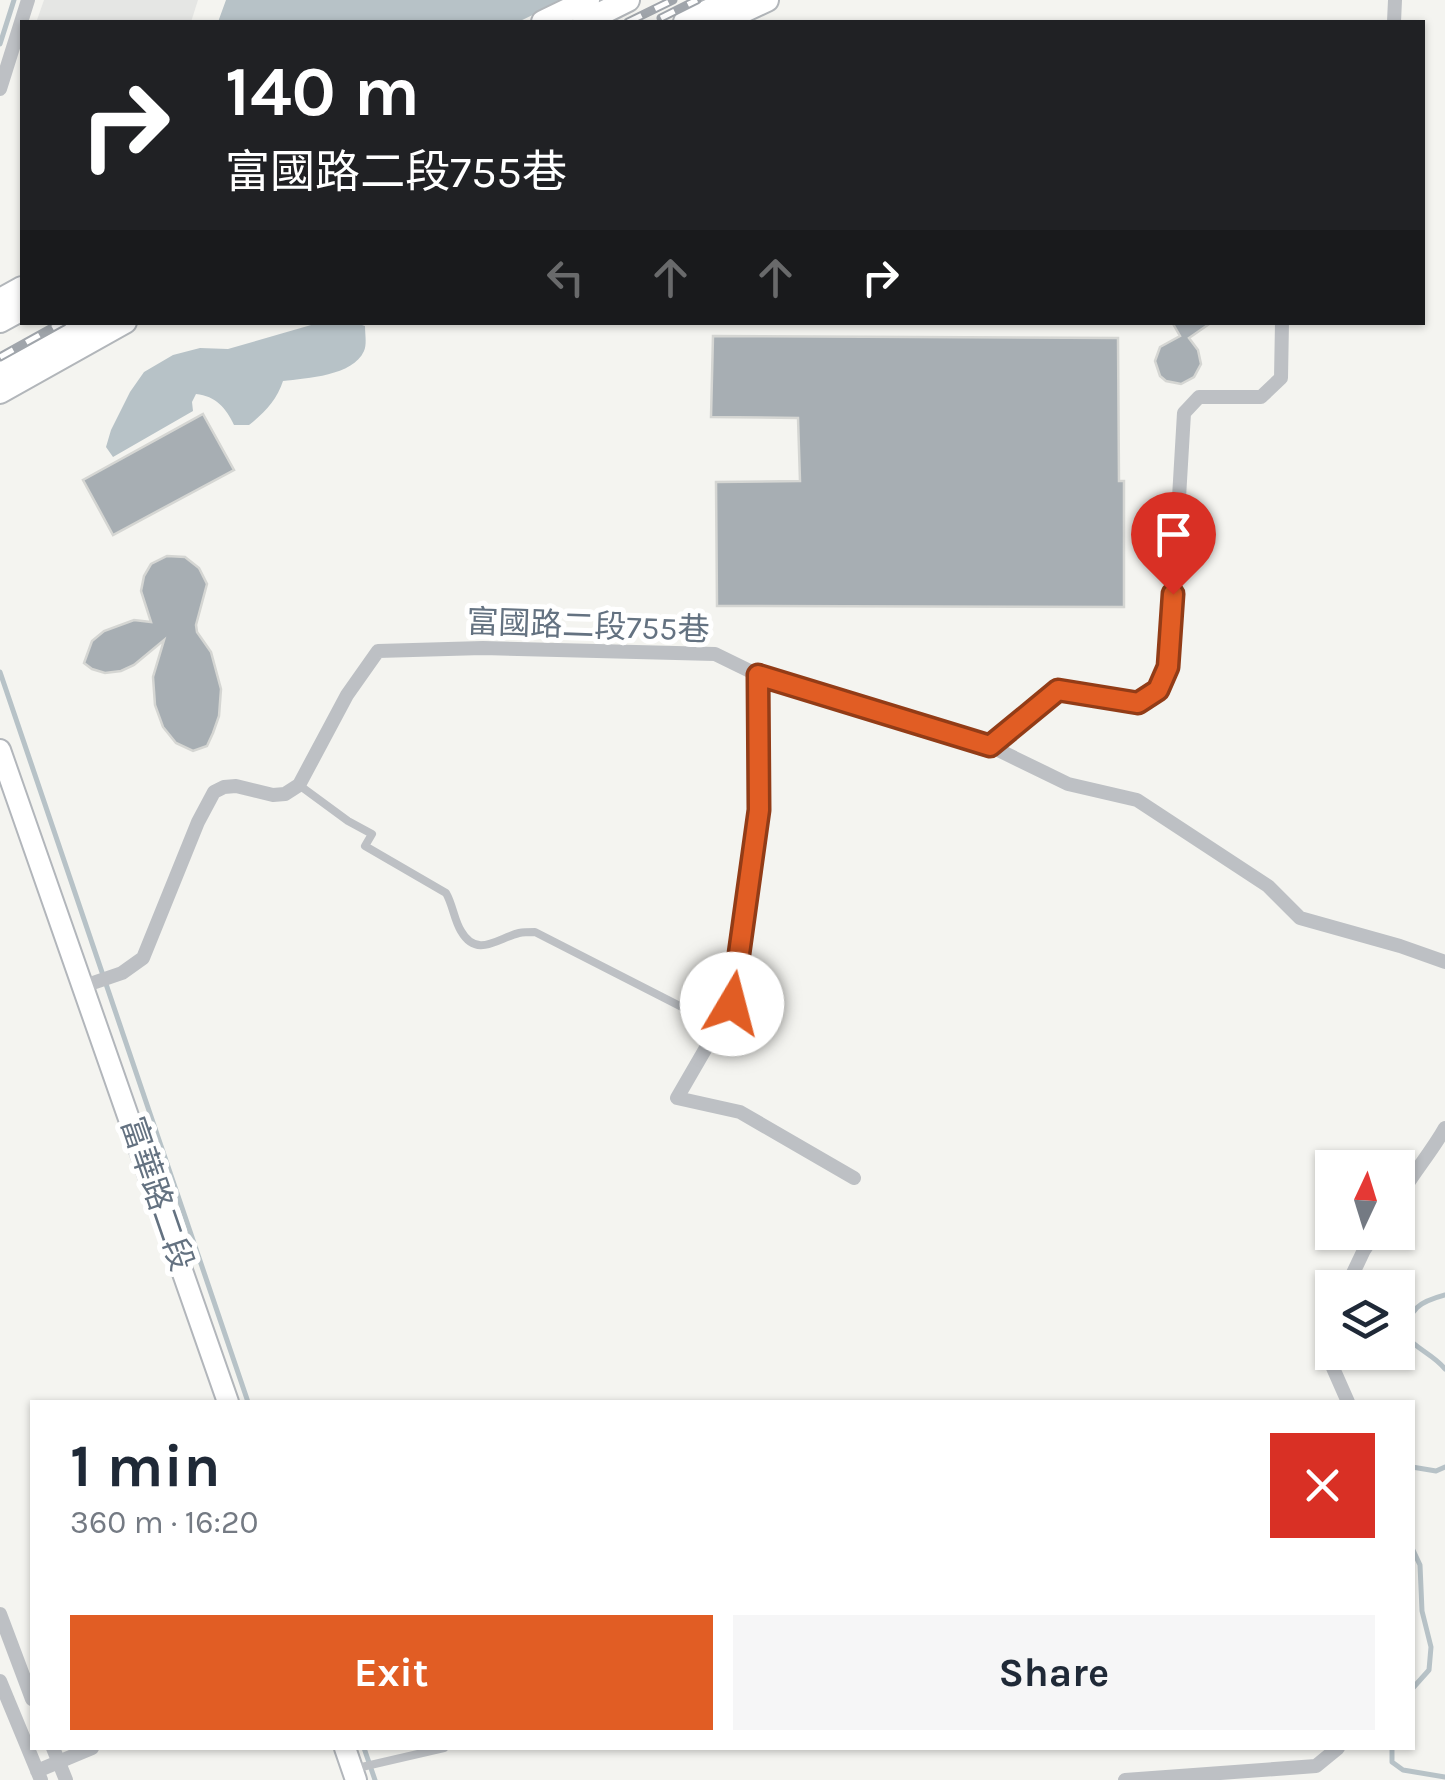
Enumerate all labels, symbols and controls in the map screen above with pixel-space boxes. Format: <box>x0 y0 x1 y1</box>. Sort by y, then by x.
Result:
text: 140 m <box>225 51 420 133</box>
icon: right <box>60 60 190 190</box>
text: 富國路二段755巷 <box>225 146 567 198</box>
icon: left <box>538 250 593 305</box>
icon: ahead <box>643 250 698 305</box>
icon: ahead <box>748 250 803 305</box>
icon: right <box>853 250 908 305</box>
pin <box>1131 492 1216 595</box>
icon: arrive <box>1146 507 1201 562</box>
street label: 富國路二段755巷 <box>466 603 710 649</box>
position arrow <box>680 952 784 1056</box>
street label: 富華路二段 <box>113 1112 201 1276</box>
north arrow <box>1315 1150 1415 1250</box>
map controls <box>1315 1150 1415 1370</box>
button: layers <box>1315 1270 1415 1370</box>
text: 1 min <box>70 1431 221 1501</box>
button: close <box>1270 1433 1375 1538</box>
text: 360 m · 16:20 <box>70 1504 258 1541</box>
button: Exit <box>70 1615 713 1730</box>
button: Share <box>733 1615 1375 1730</box>

